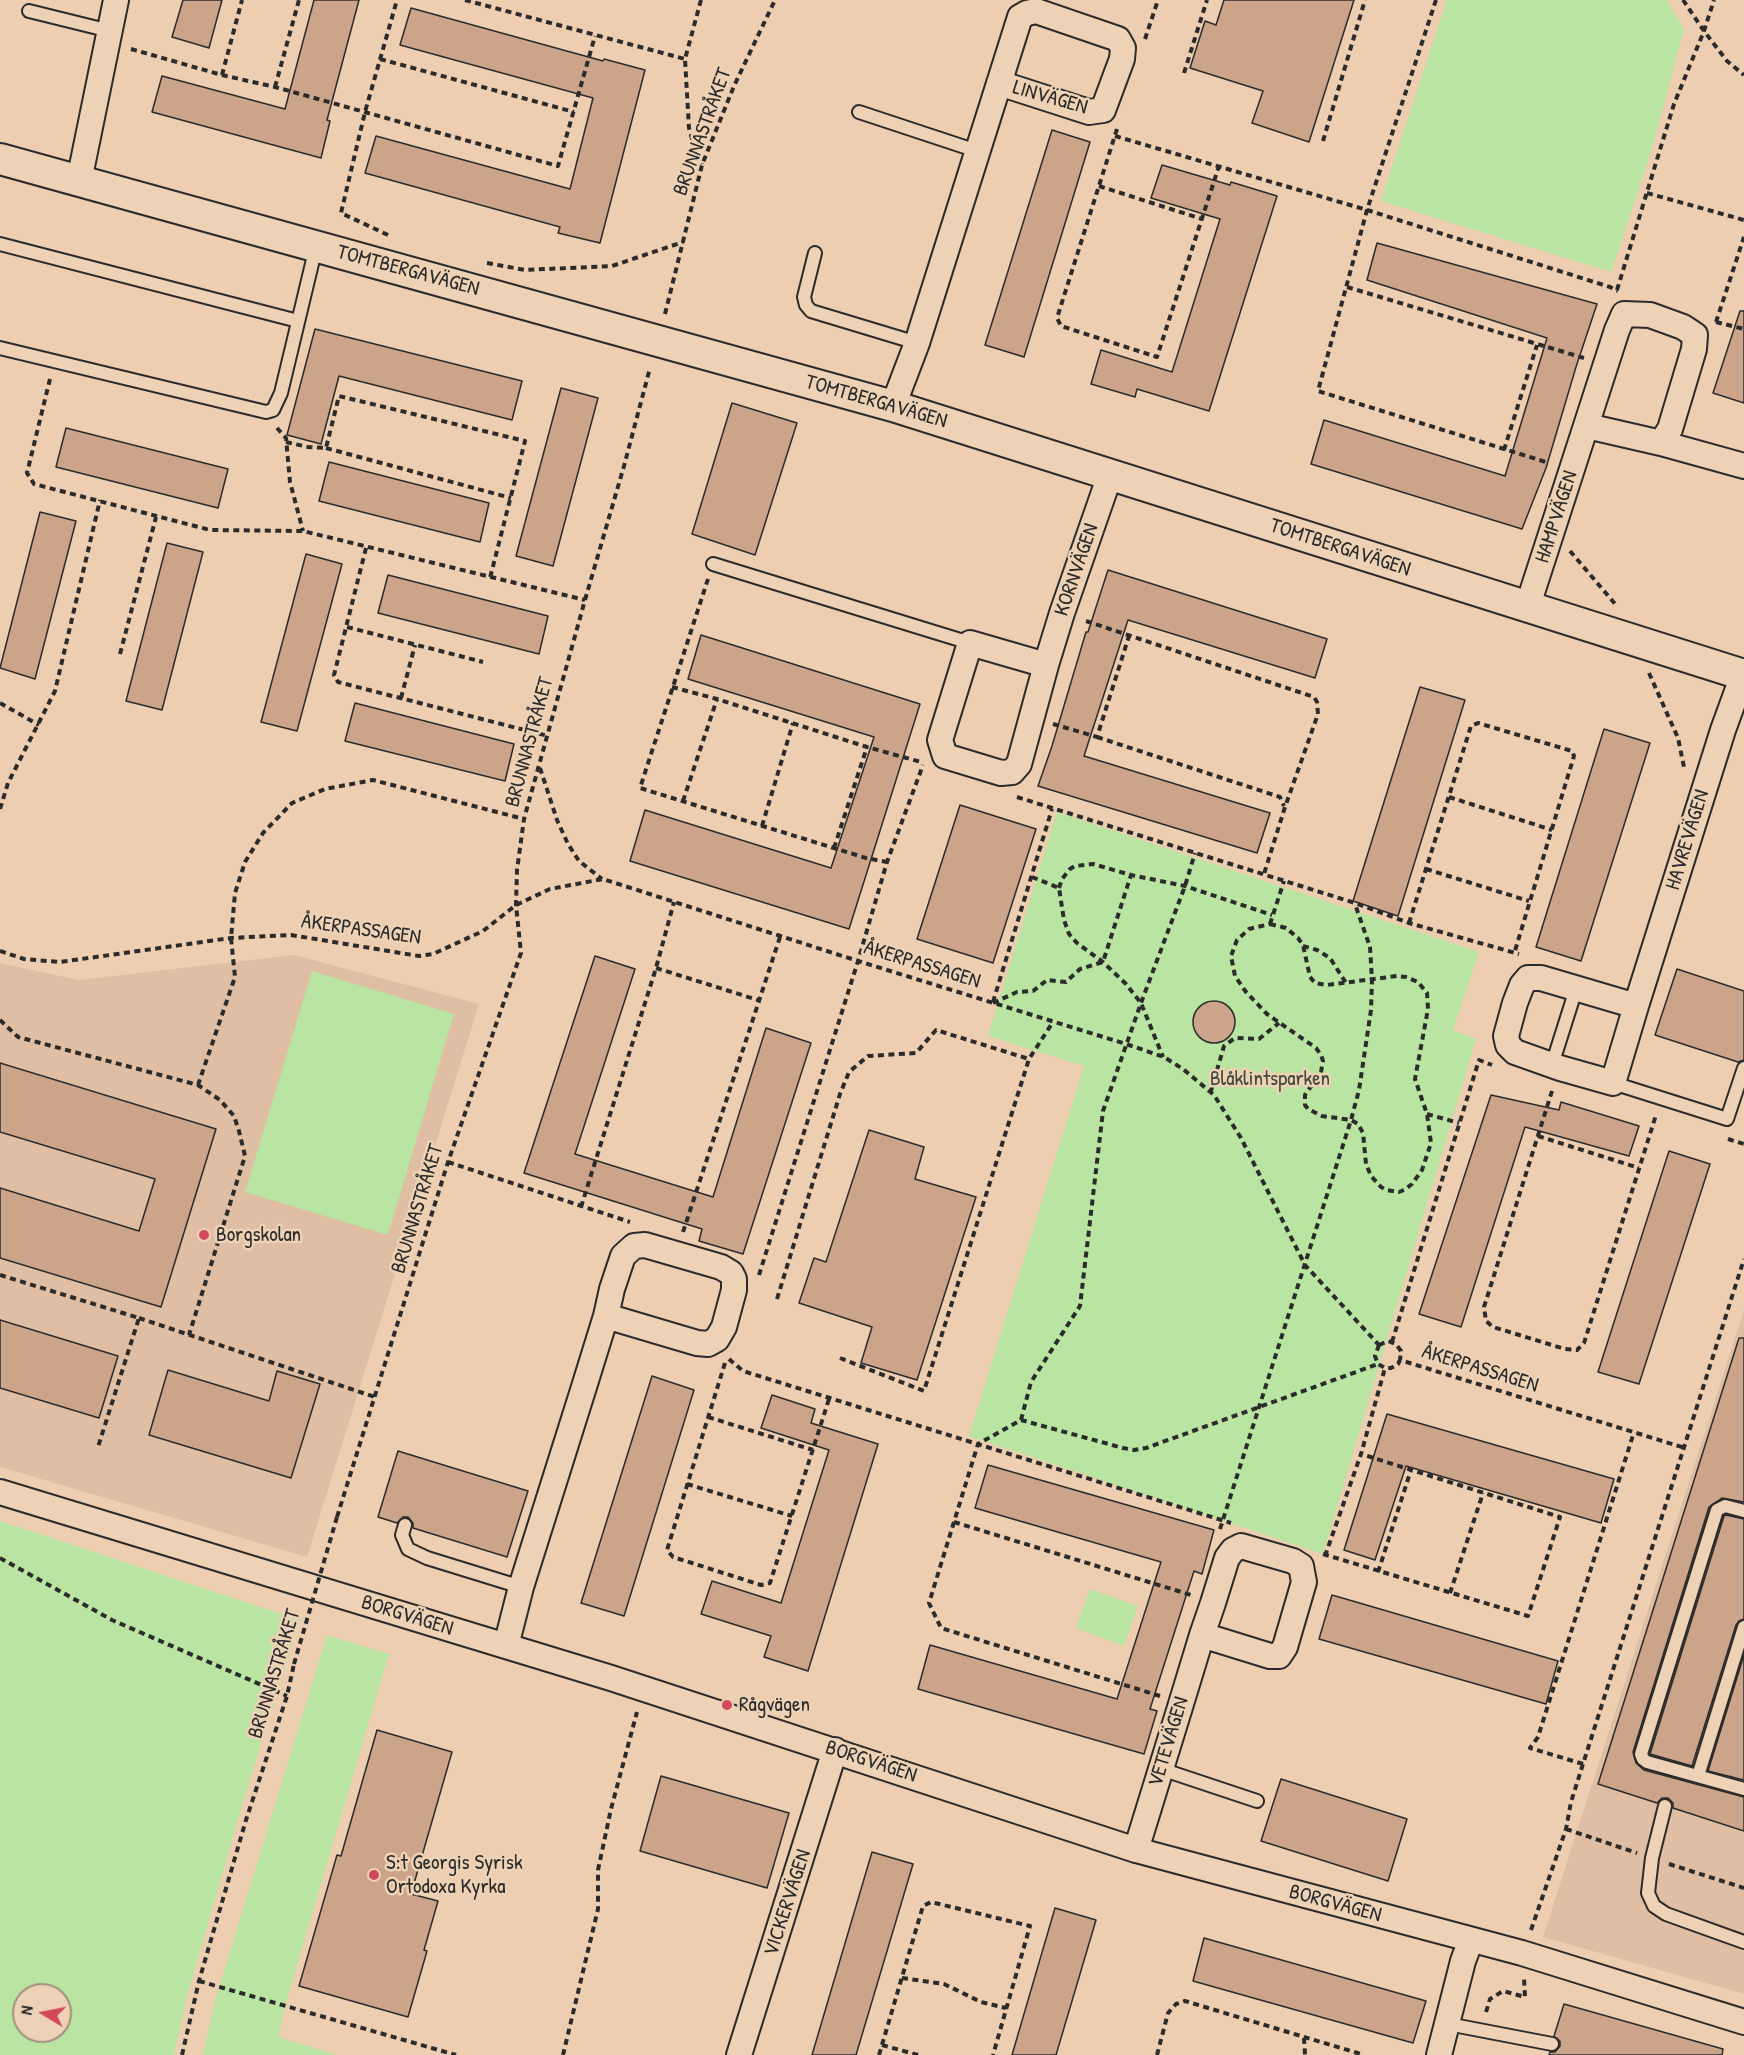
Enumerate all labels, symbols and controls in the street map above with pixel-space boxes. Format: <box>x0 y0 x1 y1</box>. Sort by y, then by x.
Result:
street label: BRUNNASTRÅKET <box>668 65 738 199</box>
street label: LINVÄGEN <box>1010 75 1090 121</box>
street label: TOMTBERGAVÄGEN <box>334 240 482 302</box>
street label: TOMTBERGAVÄGEN <box>802 370 950 434</box>
street label: HAMPVÄGEN <box>1530 468 1584 566</box>
street label: TOMTBERGAVÄGEN <box>1267 513 1413 583</box>
street label: KORNVÄGEN <box>1049 521 1105 619</box>
street label: BRUNNASTRÅKET <box>501 674 559 810</box>
street label: HAVREVÄGEN <box>1661 787 1715 893</box>
street label: ÅKERPASSAGEN <box>300 909 422 951</box>
street label: ÅKERPASSAGEN <box>861 935 983 995</box>
park label: Blåklintsparken <box>1210 1066 1330 1092</box>
street label: BRUNNASTRÅKET <box>386 1141 450 1277</box>
place label: Borgskolan <box>216 1222 301 1248</box>
marker: Borgskolan <box>197 1228 211 1242</box>
street label: ÅKERPASSAGEN <box>1419 1339 1541 1399</box>
street label: BORGVÄGEN <box>358 1590 456 1642</box>
street label: BRUNNASTRÅKET <box>243 1606 307 1742</box>
place label: Rågvägen <box>739 1692 810 1718</box>
street label: VETEVÄGEN <box>1143 1694 1195 1790</box>
marker: Rågvägen <box>720 1698 734 1712</box>
street label: BORGVÄGEN <box>822 1735 920 1789</box>
street label: VICKERVÄGEN <box>759 1846 817 1960</box>
place label: S:t Georgis Syrisk Ortodoxa Kyrka <box>386 1850 523 1900</box>
marker: S:t Georgis Syrisk Ortodoxa Kyrka <box>367 1868 381 1882</box>
street label: BORGVÄGEN <box>1286 1880 1384 1928</box>
north arrow <box>12 1983 72 2043</box>
text: N <box>15 2004 38 2016</box>

